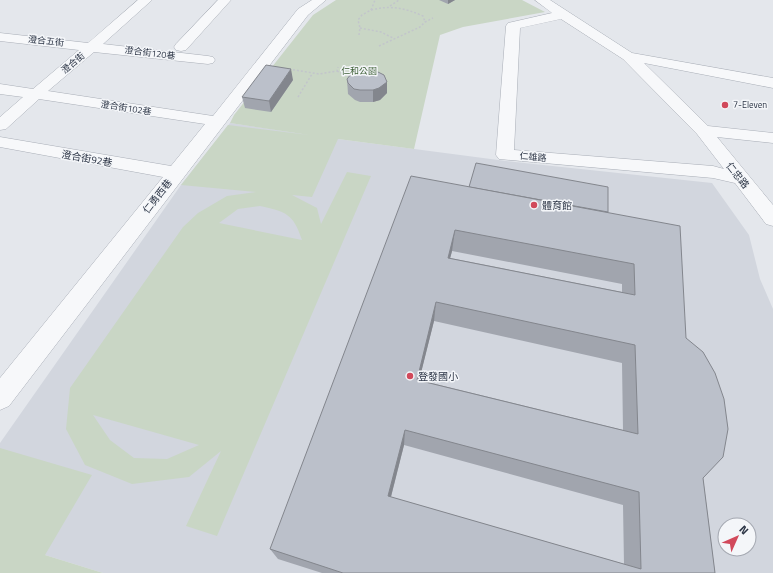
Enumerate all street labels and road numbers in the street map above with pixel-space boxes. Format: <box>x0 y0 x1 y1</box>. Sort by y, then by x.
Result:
street label: 澄合五街 <box>27 32 65 49</box>
street label: 澄合街120巷 <box>124 43 176 62</box>
street label: 澄合街 <box>58 49 87 76</box>
street label: 澄合街102巷 <box>100 97 152 118</box>
street label: 澄合街92巷 <box>60 147 113 170</box>
street label: 仁雄路 <box>519 149 547 164</box>
street label: 仁忠路 <box>722 159 753 192</box>
street label: 仁勇西巷 <box>139 176 176 217</box>

